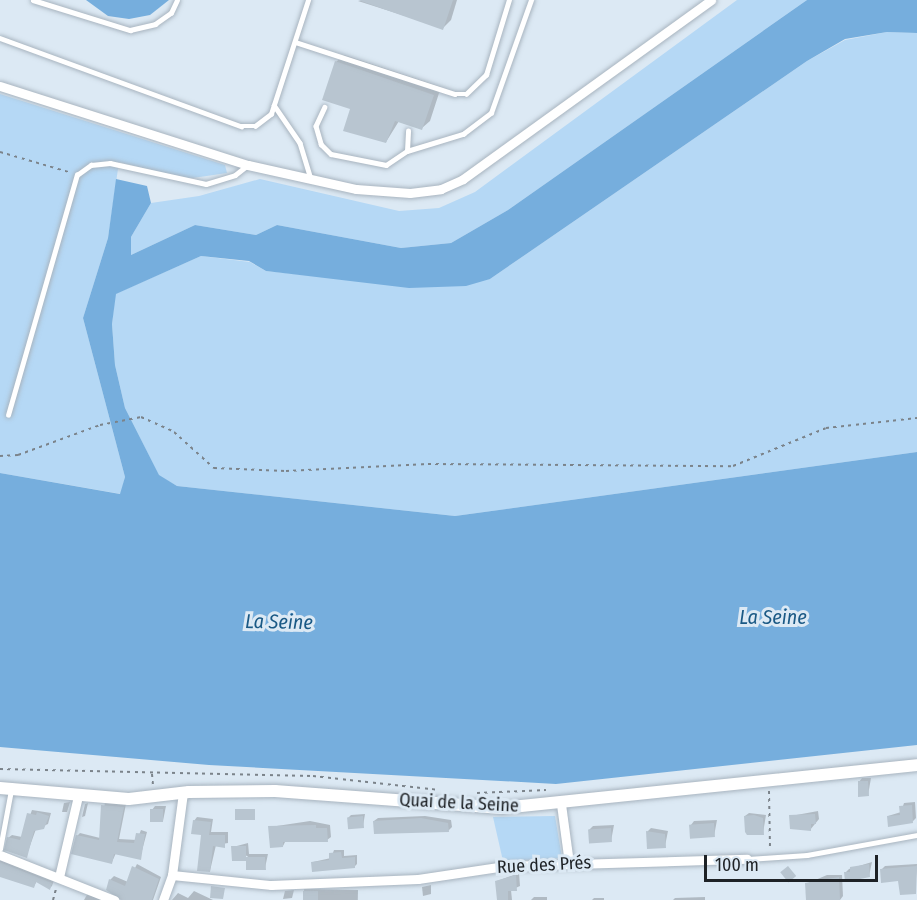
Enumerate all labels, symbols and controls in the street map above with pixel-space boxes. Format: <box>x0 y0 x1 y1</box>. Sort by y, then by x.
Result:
water label: La Seine <box>739 605 807 629</box>
water label: La Seine <box>245 609 313 635</box>
street label: Quai de la Seine <box>399 789 519 817</box>
scale bar <box>707 843 881 881</box>
street label: Rue des Prés <box>496 852 592 878</box>
text: 100 m <box>715 854 759 876</box>

